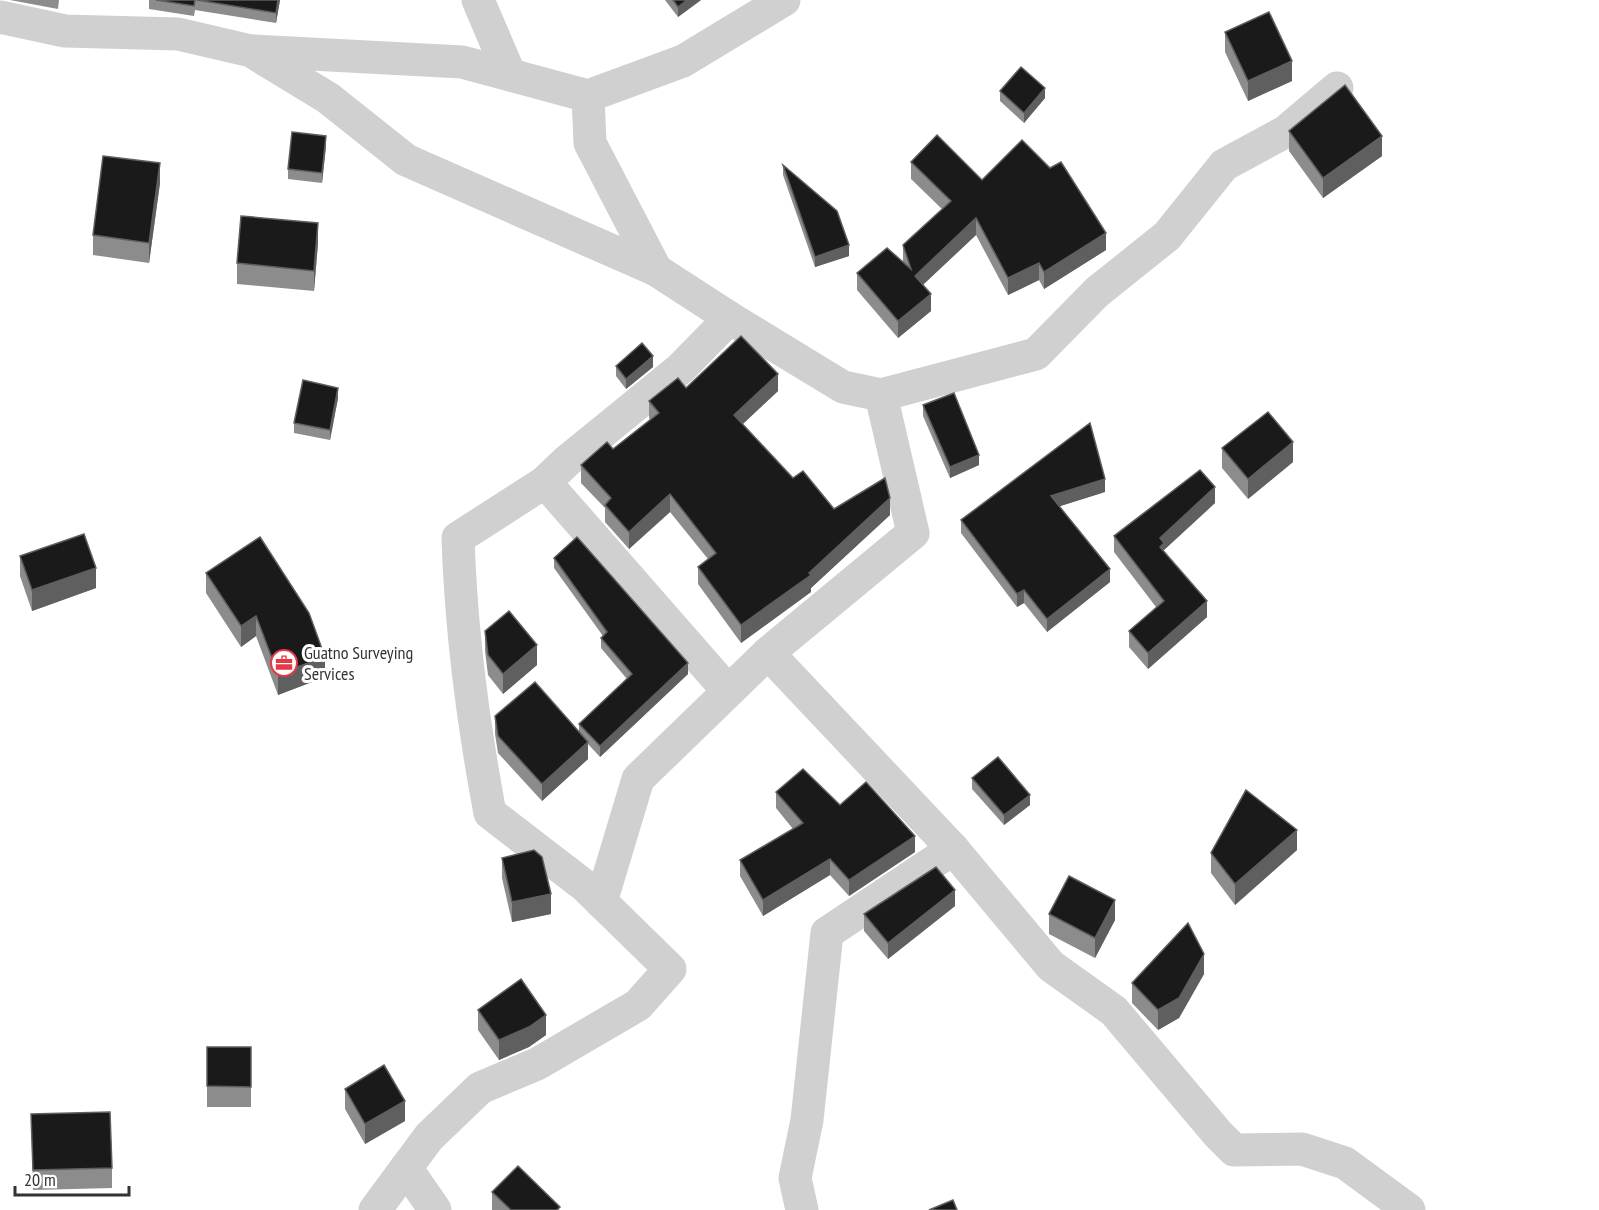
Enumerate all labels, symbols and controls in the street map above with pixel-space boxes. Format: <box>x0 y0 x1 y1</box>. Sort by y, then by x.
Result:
place label: Guatno Surveying Services <box>304 641 413 685</box>
office icon: Guatno Surveying Services <box>269 648 299 678</box>
scale bar <box>15 1159 129 1197</box>
text: 20 m <box>24 1168 56 1191</box>

